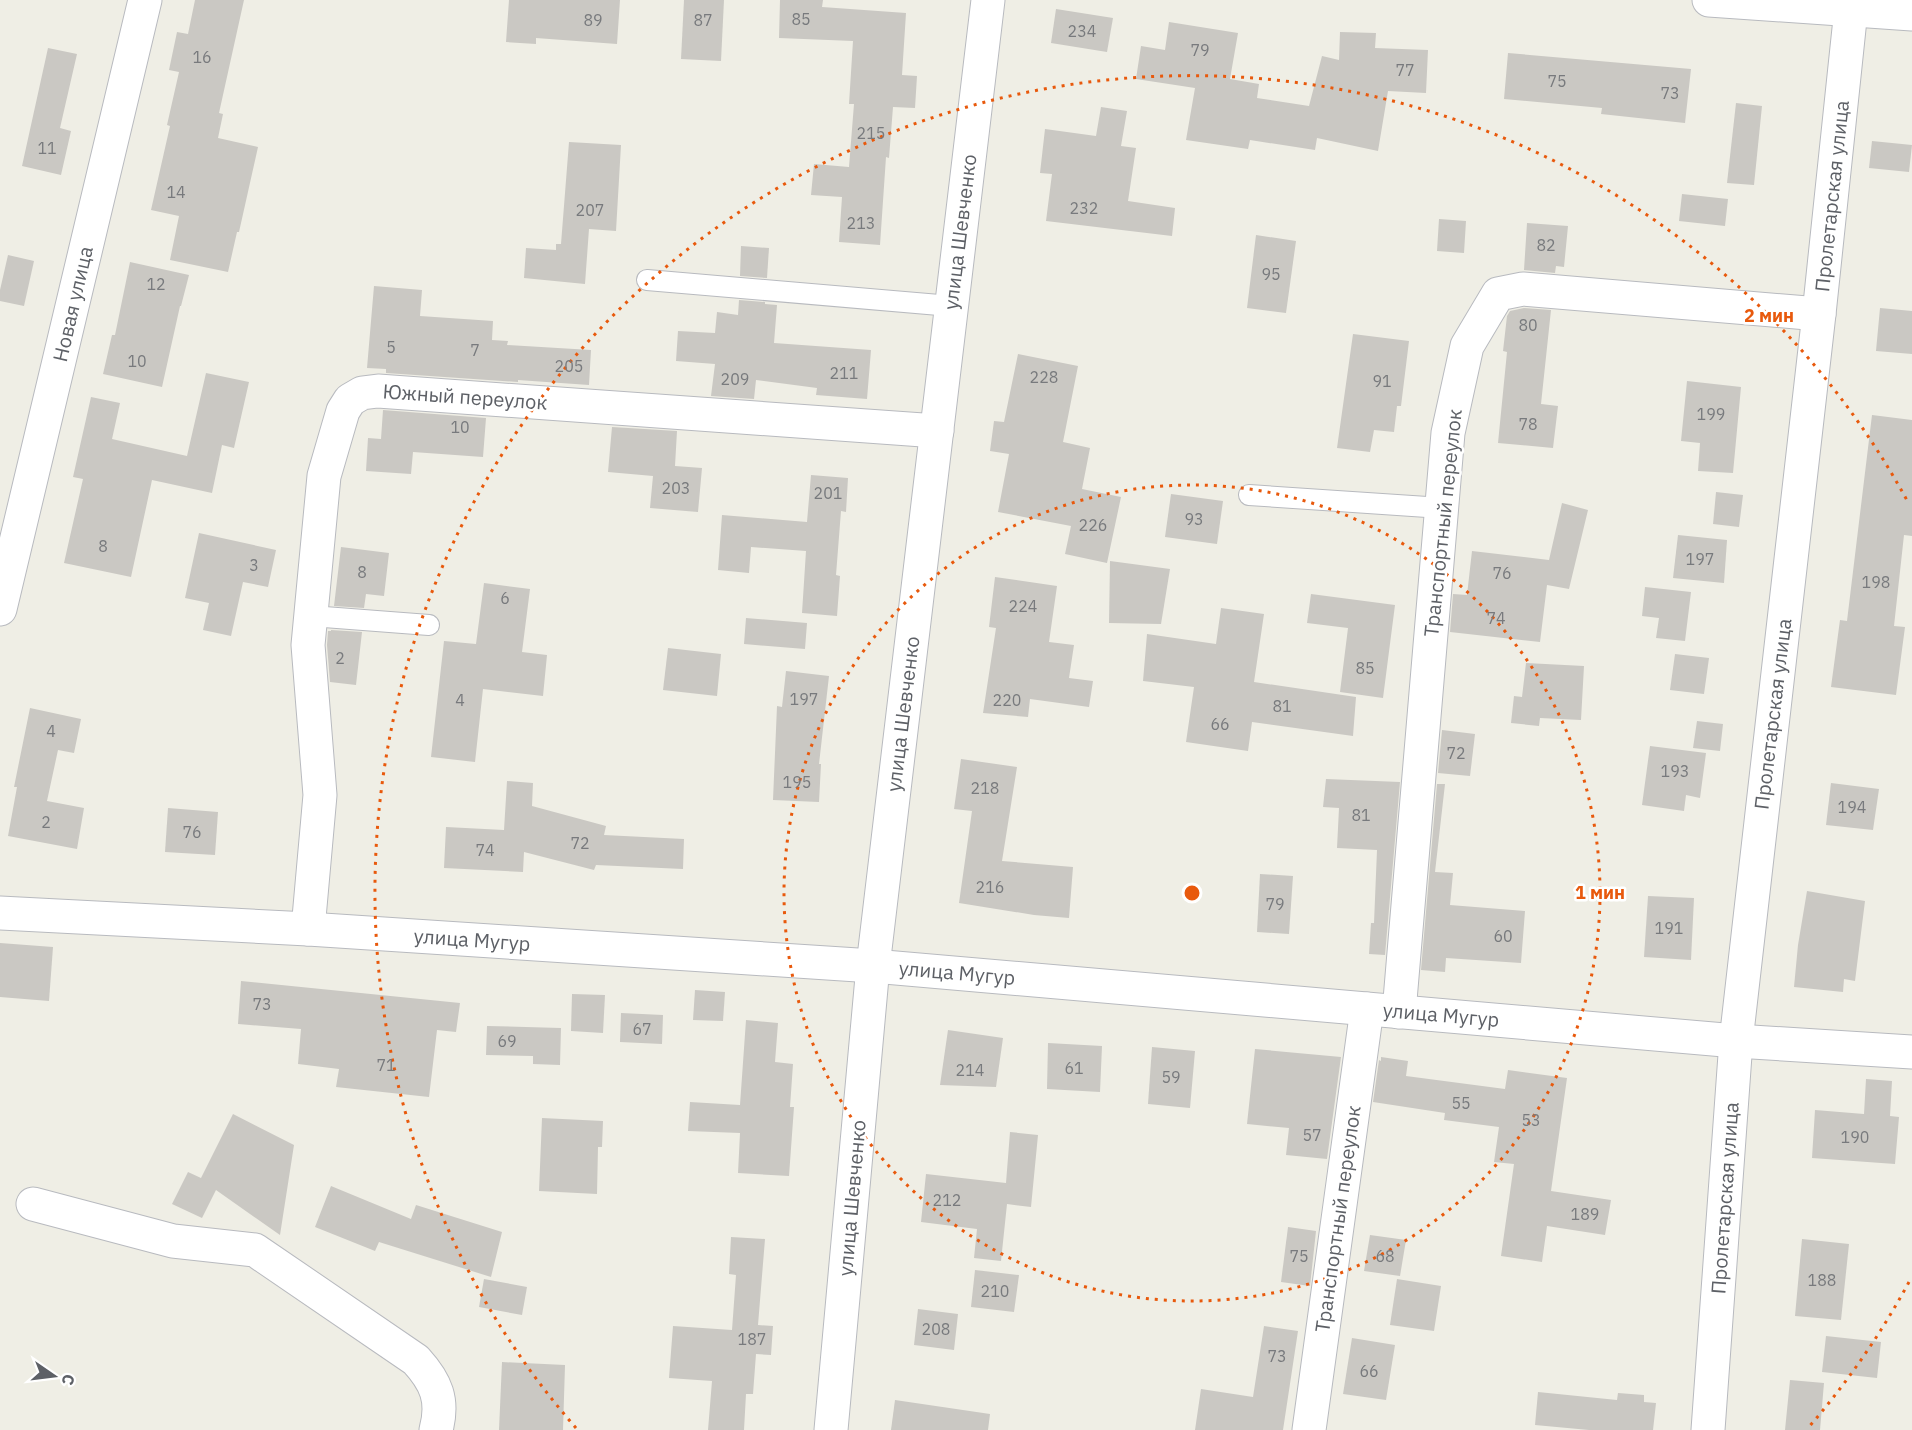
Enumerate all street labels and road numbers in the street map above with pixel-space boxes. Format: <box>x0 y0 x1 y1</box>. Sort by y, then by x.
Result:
street label: Пролетарская улица <box>1808 99 1855 293</box>
street label: улица Шевченко <box>937 153 982 311</box>
street label: Новая улица <box>46 243 99 364</box>
street label: Южный переулок <box>382 377 548 416</box>
street label: Транспортный переулок <box>1417 408 1468 638</box>
street label: Пролетарская улица <box>1747 616 1798 811</box>
street label: улица Шевченко <box>880 635 925 793</box>
street label: улица Мугур <box>413 922 531 957</box>
street label: улица Мугур <box>898 954 1016 991</box>
street label: улица Мугур <box>1382 996 1500 1033</box>
street label: Пролетарская улица <box>1704 1101 1745 1295</box>
street label: Транспортный переулок <box>1308 1104 1367 1334</box>
street label: улица Шевченко <box>831 1119 872 1277</box>

